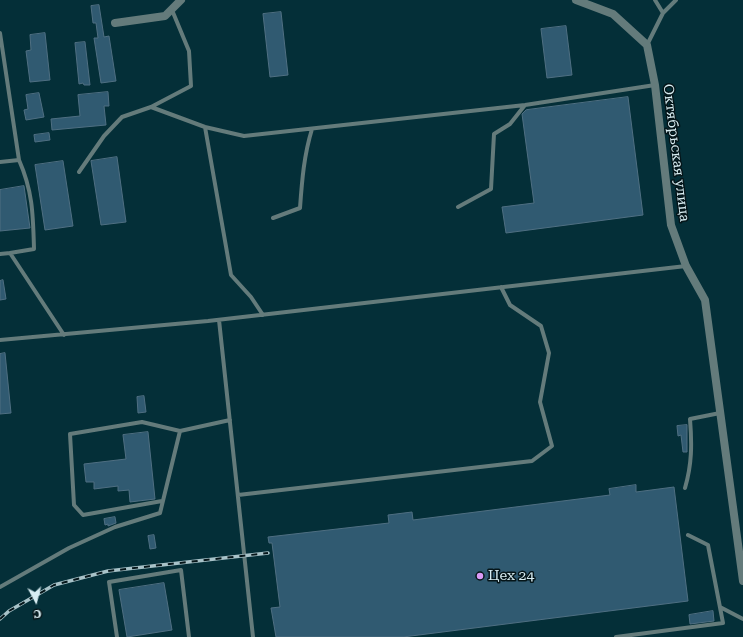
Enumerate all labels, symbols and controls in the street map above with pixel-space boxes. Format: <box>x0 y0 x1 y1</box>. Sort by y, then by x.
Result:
street label: Октябрьская улица <box>659 83 693 223</box>
place label: Цех 24 <box>488 568 534 584</box>
marker: Цех 24 <box>475 571 485 581</box>
north arrow <box>16 581 56 621</box>
text: С <box>33 606 42 620</box>

